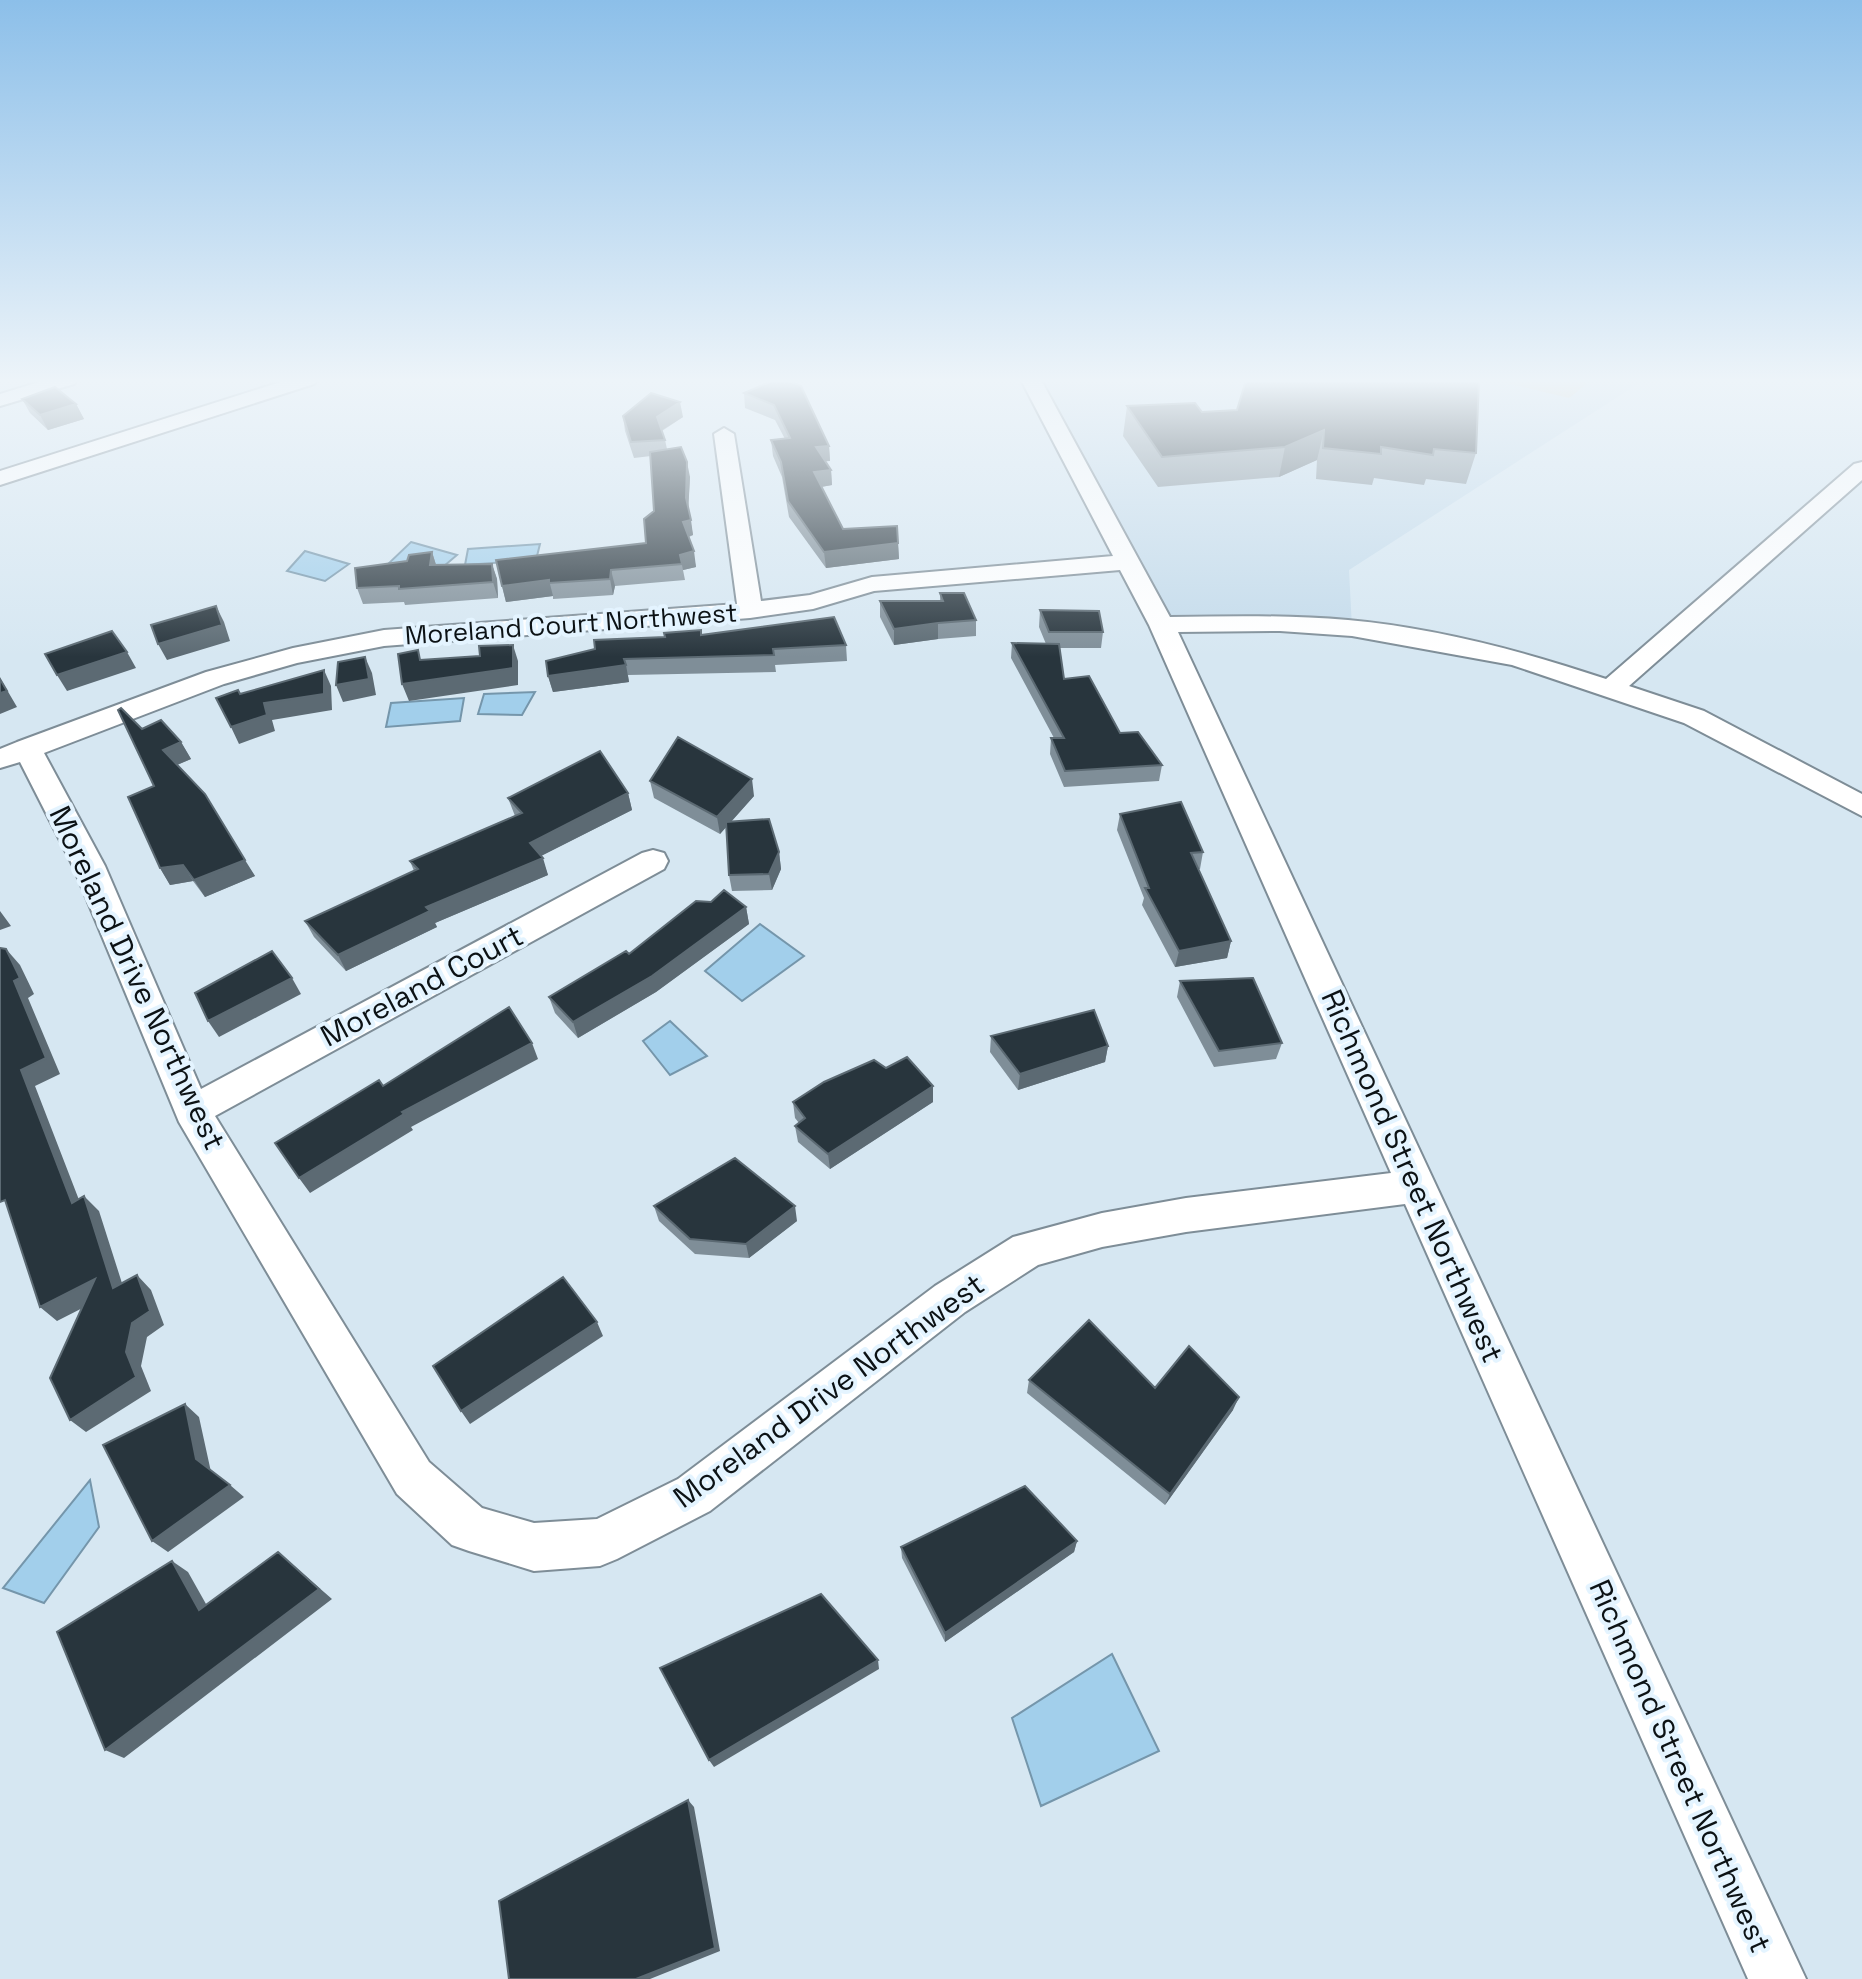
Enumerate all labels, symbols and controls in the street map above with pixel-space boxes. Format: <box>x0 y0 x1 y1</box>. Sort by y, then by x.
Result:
street label: Moreland Court Northwest <box>404 595 738 653</box>
street label: Moreland Drive Northwest <box>40 800 234 1156</box>
street label: Moreland Court <box>314 916 530 1055</box>
street label: Richmond Street Northwest <box>1312 983 1512 1368</box>
street label: Moreland Drive Northwest <box>665 1265 992 1517</box>
street label: Richmond Street Northwest <box>1580 1573 1780 1958</box>

